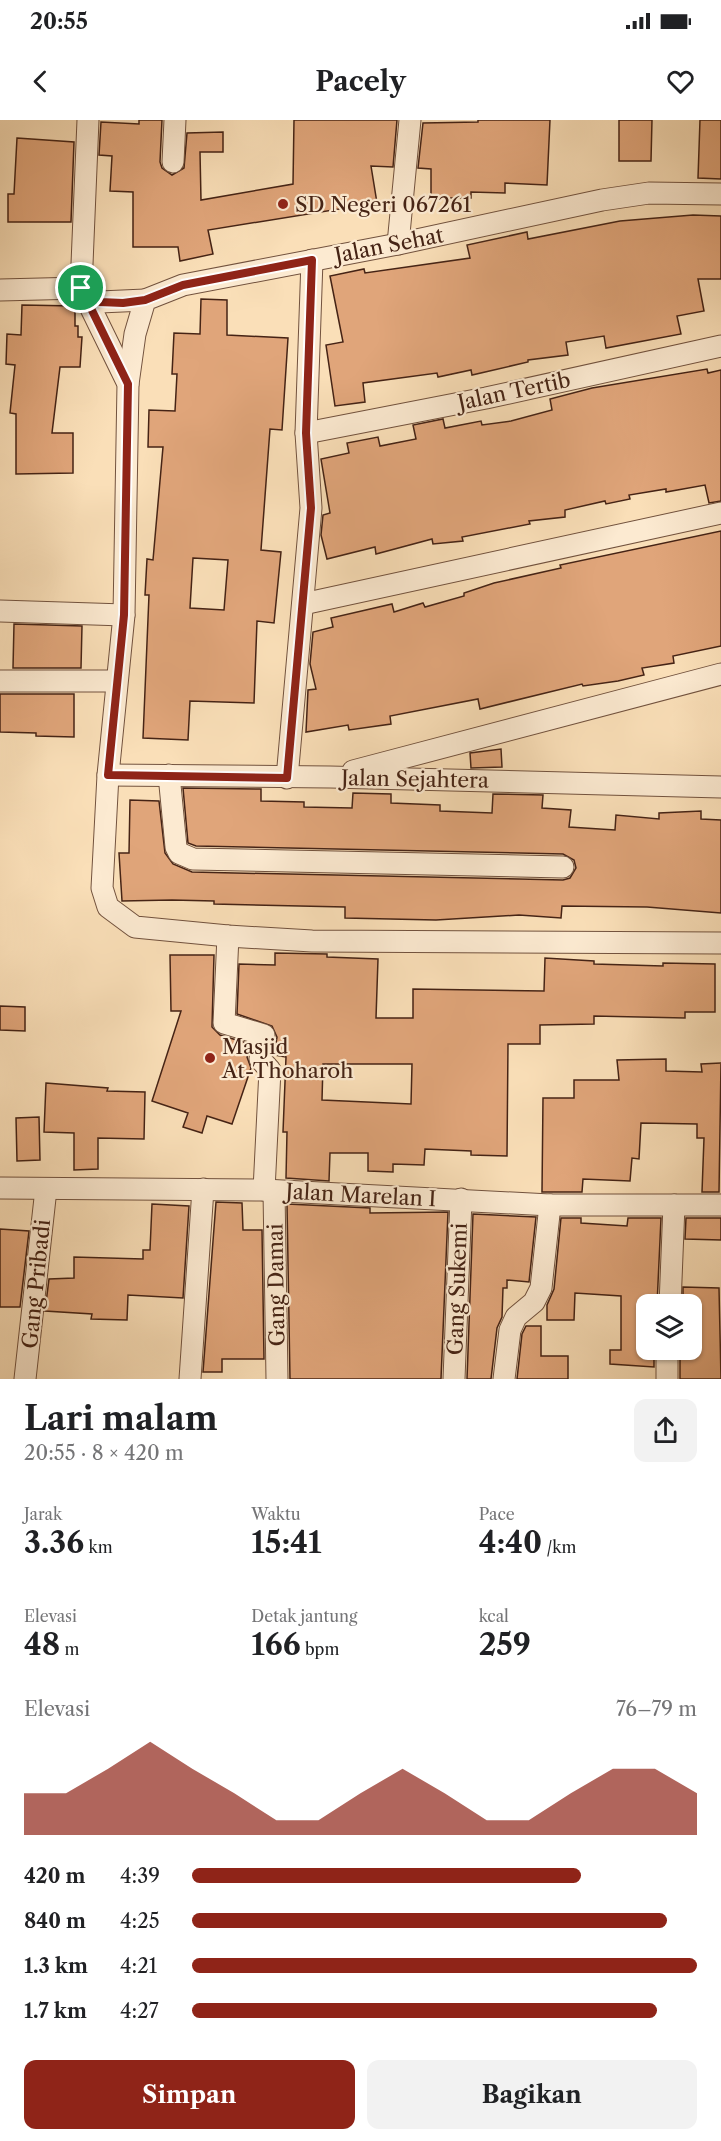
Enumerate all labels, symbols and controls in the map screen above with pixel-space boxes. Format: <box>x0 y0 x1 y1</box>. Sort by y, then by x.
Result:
text: 20:55 <box>30 8 88 35</box>
icon: back <box>24 65 57 98</box>
text: Pacely <box>315 65 406 98</box>
icon: heart <box>664 65 697 98</box>
place label: SD Negeri 067261 <box>295 192 471 217</box>
marker: SD Negeri 067261 <box>276 197 290 211</box>
street label: Jalan Sehat <box>330 222 446 268</box>
pin <box>55 262 106 313</box>
icon: arrive <box>64 271 97 304</box>
street label: Jalan Tertib <box>452 367 573 416</box>
street label: Jalan Sejahtera <box>338 765 490 793</box>
place label: Masjid At-Thoharoh <box>221 1034 353 1083</box>
marker: Masjid At-Thoharoh <box>203 1051 217 1065</box>
street label: Jalan Marelan I <box>282 1178 437 1211</box>
street label: Gang Pribadi <box>17 1218 55 1350</box>
street label: Gang Sukemi <box>442 1222 472 1356</box>
street label: Gang Damai <box>262 1223 290 1347</box>
map controls <box>636 1294 702 1360</box>
button: layers <box>636 1294 702 1360</box>
text: Lari malam <box>24 1398 218 1439</box>
button: share <box>634 1399 697 1462</box>
text: 20:55 · 8 × 420 m <box>24 1441 184 1465</box>
text: Jarak <box>24 1504 62 1524</box>
text: Waktu <box>251 1504 301 1524</box>
text: Pace <box>479 1504 515 1524</box>
text: 3.36 <box>24 1524 84 1561</box>
text: 15:41 <box>251 1524 322 1561</box>
text: 4:40 <box>479 1524 542 1561</box>
text: km <box>84 1537 113 1557</box>
text: /km <box>542 1537 576 1557</box>
text: Elevasi <box>24 1606 77 1626</box>
text: Detak jantung <box>251 1606 358 1626</box>
text: kcal <box>479 1606 509 1626</box>
text: 48 <box>24 1626 60 1663</box>
text: 166 <box>251 1626 301 1663</box>
text: 259 <box>479 1626 531 1663</box>
text: m <box>60 1639 79 1659</box>
text: bpm <box>301 1639 339 1659</box>
text: Elevasi <box>24 1697 90 1721</box>
text: 76–79 m <box>616 1697 697 1721</box>
text: 420 m <box>24 1864 85 1888</box>
text: 4:39 <box>120 1864 160 1888</box>
text: 840 m <box>24 1909 86 1933</box>
text: 4:25 <box>120 1909 160 1933</box>
text: 1.3 km <box>24 1954 88 1978</box>
text: 4:21 <box>120 1954 157 1978</box>
text: 1.7 km <box>24 1999 87 2023</box>
text: 4:27 <box>120 1999 159 2023</box>
button: Simpan <box>24 2060 355 2129</box>
button: Bagikan <box>367 2060 697 2129</box>

